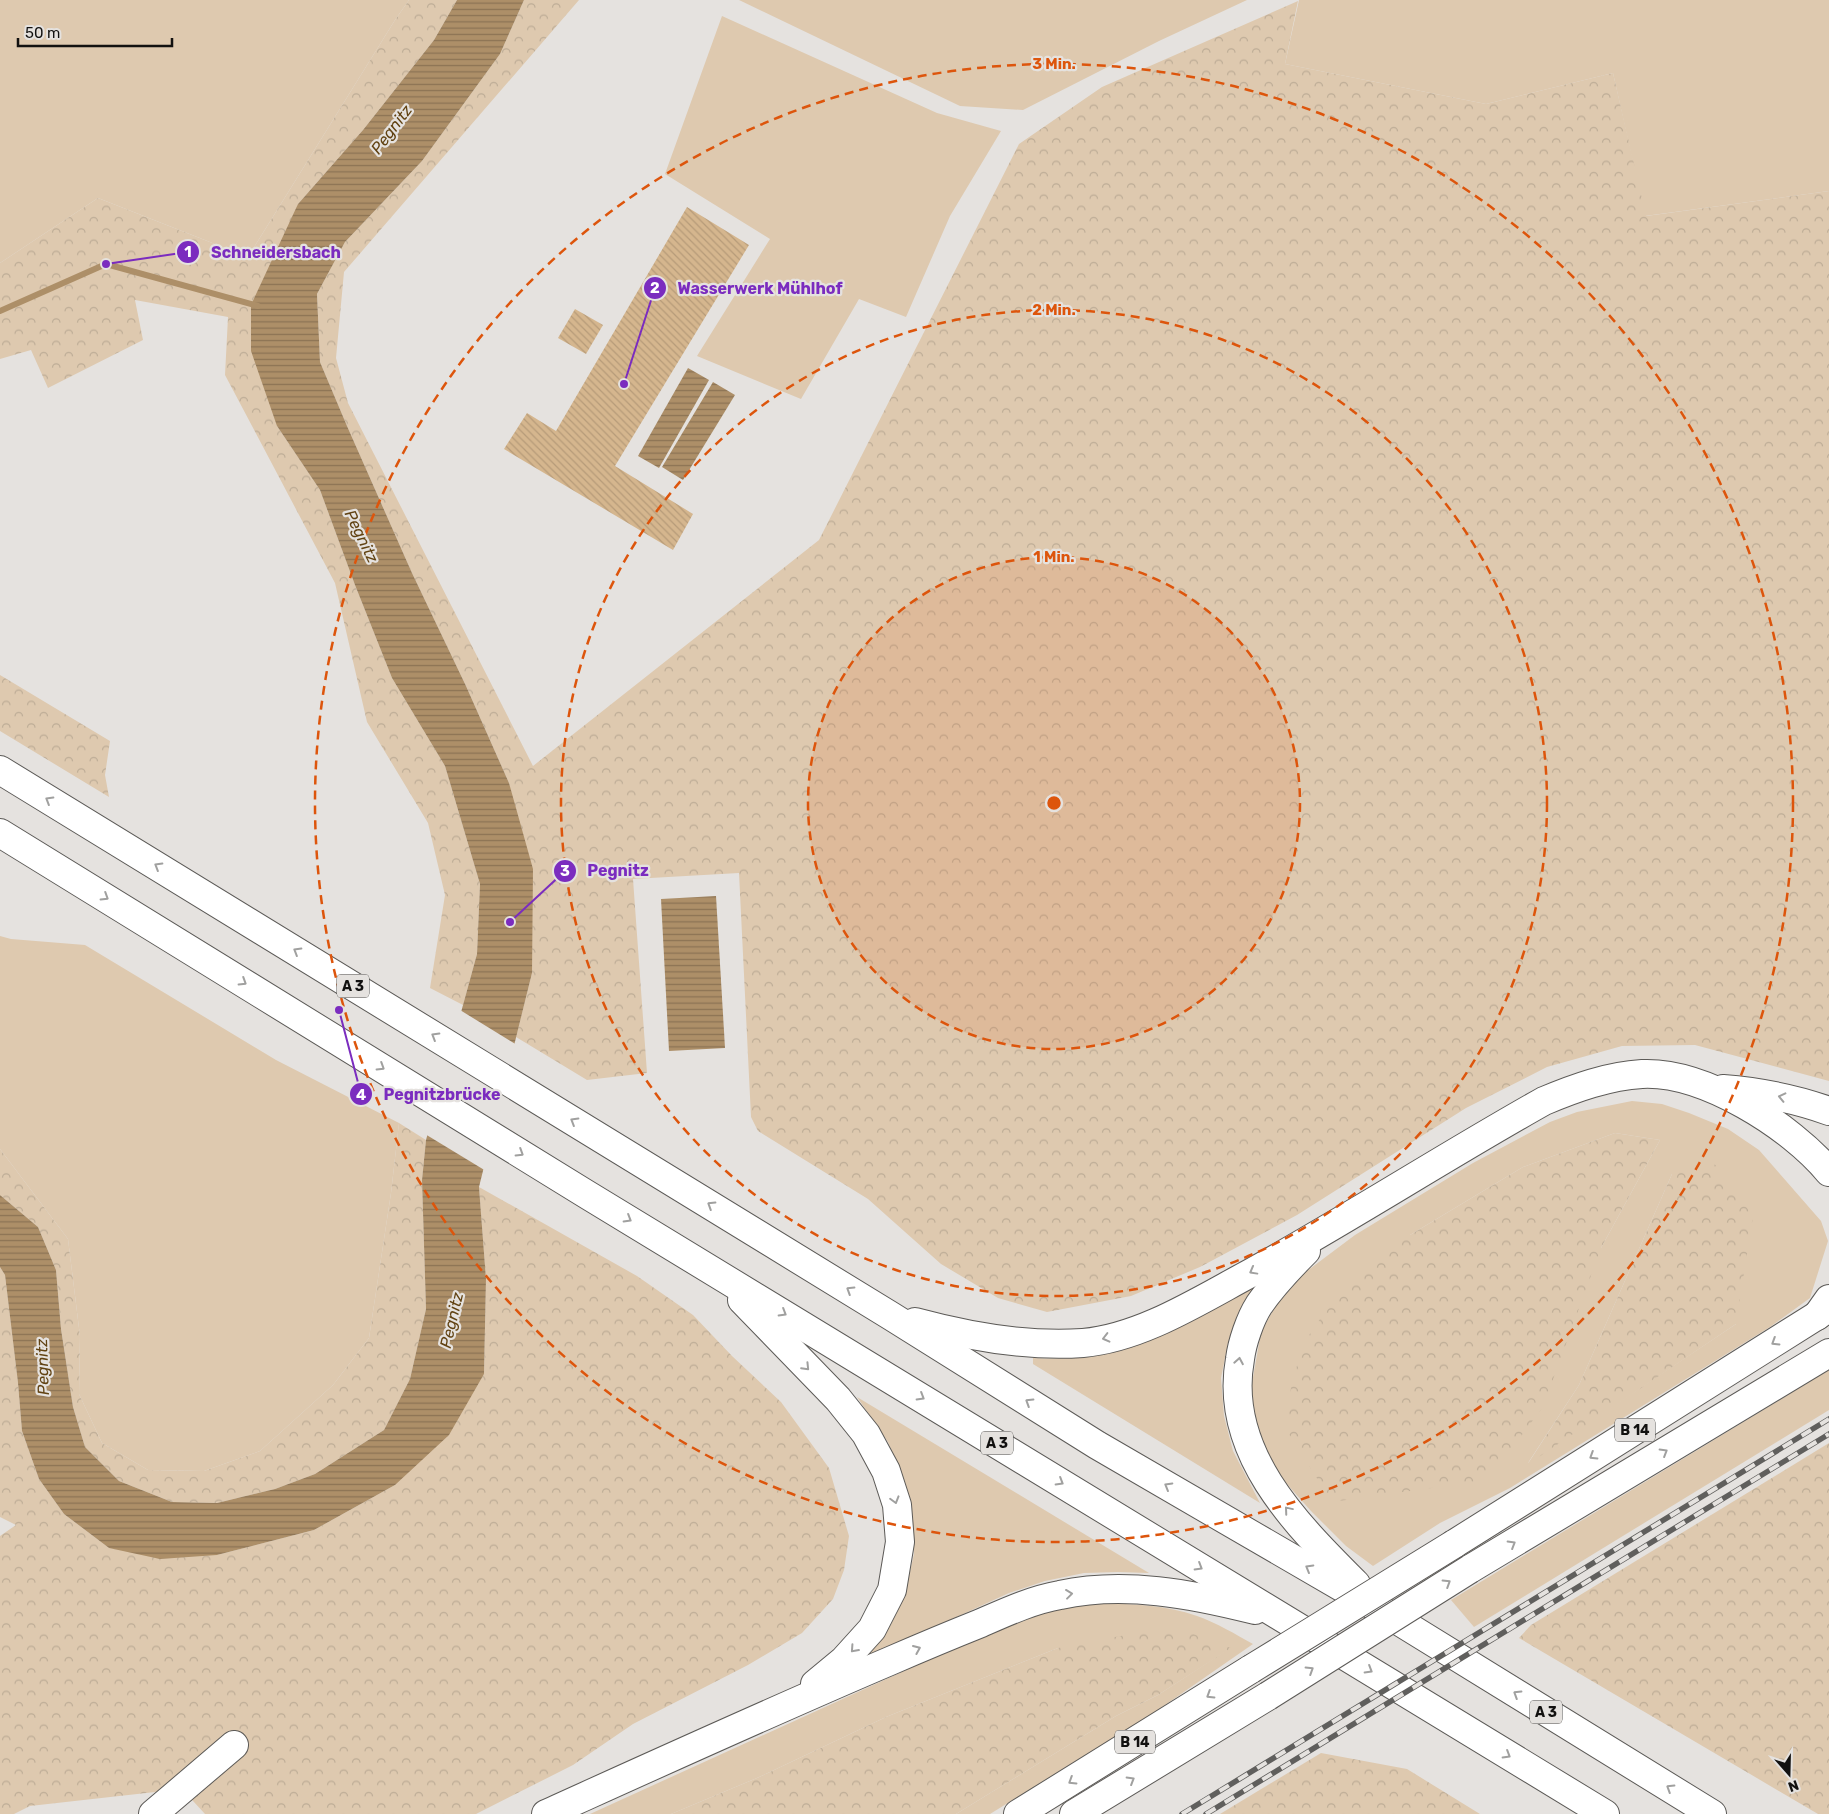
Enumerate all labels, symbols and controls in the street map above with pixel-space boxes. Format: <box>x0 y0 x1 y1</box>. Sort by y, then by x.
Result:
scale bar <box>18 15 171 47</box>
text: 50 m <box>25 24 60 42</box>
text: 3 Min. <box>1032 55 1076 73</box>
water label: Pegnitz <box>367 101 416 158</box>
callout: Schneidersbach <box>176 237 351 268</box>
text: 1 <box>184 243 192 261</box>
text: Schneidersbach <box>211 243 341 262</box>
callout: Wasserwerk Mühlhof <box>643 273 853 304</box>
text: 2 <box>650 279 660 297</box>
text: Wasserwerk Mühlhof <box>677 279 843 298</box>
text: 2 Min. <box>1032 301 1076 319</box>
water label: Pegnitz <box>341 507 382 566</box>
text: 1 Min. <box>1033 548 1075 566</box>
centre of rings <box>1045 794 1063 812</box>
one-way arrow <box>46 797 55 807</box>
callout: Pegnitz <box>552 855 659 886</box>
text: Pegnitz <box>587 861 649 880</box>
text: 3 <box>560 862 570 880</box>
one-way arrow <box>154 863 163 873</box>
one-way arrow <box>99 891 108 900</box>
one-way arrow <box>293 948 302 958</box>
road number: A 3 <box>337 974 369 998</box>
one-way arrow <box>238 976 247 986</box>
one-way arrow <box>432 1033 441 1043</box>
one-way arrow <box>376 1061 385 1071</box>
callout: Pegnitzbrücke <box>348 1079 510 1110</box>
text: Pegnitzbrücke <box>383 1085 501 1104</box>
text: 4 <box>356 1086 366 1104</box>
one-way arrow <box>1778 1092 1787 1103</box>
one-way arrow <box>570 1118 579 1128</box>
one-way arrow <box>514 1146 523 1156</box>
one-way arrow <box>708 1202 717 1212</box>
one-way arrow <box>622 1212 631 1222</box>
one-way arrow <box>1249 1265 1258 1275</box>
one-way arrow <box>846 1287 855 1297</box>
water label: Pegnitz <box>436 1290 467 1350</box>
one-way arrow <box>777 1306 786 1316</box>
one-way arrow <box>1101 1332 1110 1343</box>
one-way arrow <box>1772 1335 1781 1345</box>
water label: Pegnitz <box>32 1338 53 1396</box>
one-way arrow <box>1234 1357 1244 1365</box>
one-way arrow <box>800 1361 809 1370</box>
one-way arrow <box>916 1391 925 1401</box>
one-way arrow <box>1025 1399 1034 1409</box>
road number: B 14 <box>1615 1418 1655 1442</box>
road number: A 3 <box>981 1432 1013 1455</box>
one-way arrow <box>1658 1449 1667 1459</box>
one-way arrow <box>1590 1450 1599 1459</box>
one-way arrow <box>1054 1476 1064 1485</box>
one-way arrow <box>1164 1483 1173 1493</box>
one-way arrow <box>889 1496 899 1504</box>
one-way arrow <box>1284 1507 1293 1516</box>
one-way arrow <box>1506 1540 1515 1550</box>
one-way arrow <box>1193 1560 1202 1570</box>
one-way arrow <box>1305 1564 1314 1574</box>
one-way arrow <box>1442 1580 1451 1590</box>
one-way arrow <box>1065 1589 1073 1600</box>
one-way arrow <box>850 1644 859 1653</box>
one-way arrow <box>912 1645 921 1656</box>
one-way arrow <box>1363 1664 1372 1674</box>
one-way arrow <box>1304 1667 1313 1677</box>
one-way arrow <box>1206 1689 1215 1698</box>
one-way arrow <box>1513 1690 1522 1700</box>
road number: A 3 <box>1530 1700 1562 1724</box>
road number: B 14 <box>1115 1730 1155 1754</box>
one-way arrow <box>1502 1748 1511 1758</box>
north arrow <box>1764 1749 1814 1799</box>
one-way arrow <box>1068 1774 1077 1784</box>
one-way arrow <box>1125 1776 1134 1786</box>
text: N <box>1786 1776 1801 1795</box>
one-way arrow <box>1667 1785 1676 1795</box>

